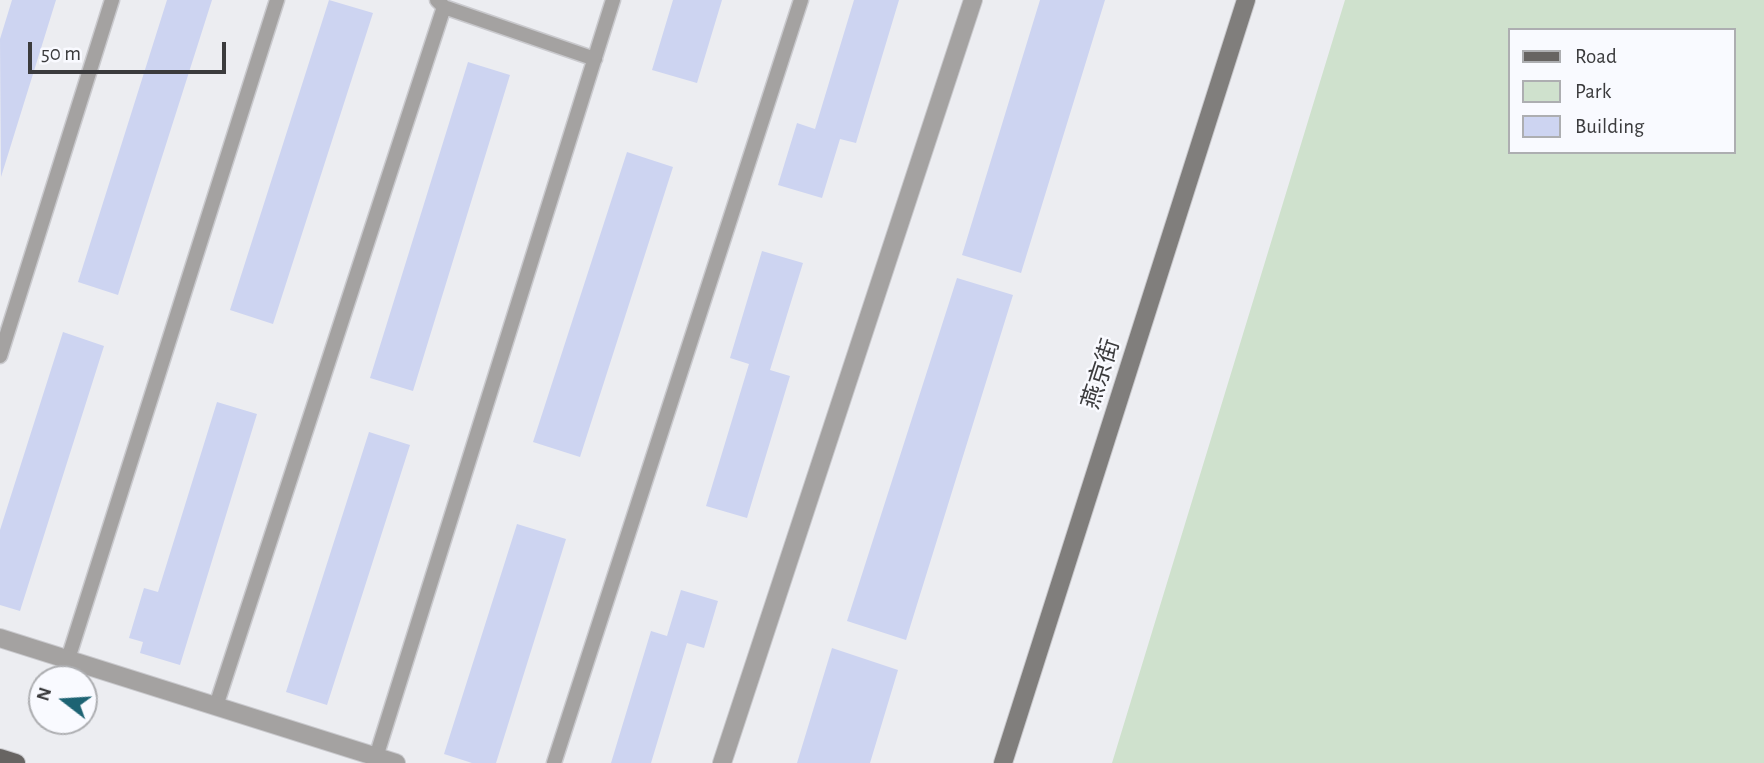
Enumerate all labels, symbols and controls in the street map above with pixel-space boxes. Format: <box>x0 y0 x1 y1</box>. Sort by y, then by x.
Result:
scale bar <box>32 28 229 72</box>
legend <box>1508 28 1736 154</box>
text: 50 m <box>41 43 81 64</box>
text: Road <box>1575 46 1617 67</box>
text: Park <box>1575 81 1611 102</box>
text: Building <box>1575 116 1644 137</box>
street label: 燕京街 <box>1076 335 1126 413</box>
north arrow <box>28 665 98 735</box>
text: N <box>33 685 55 703</box>

